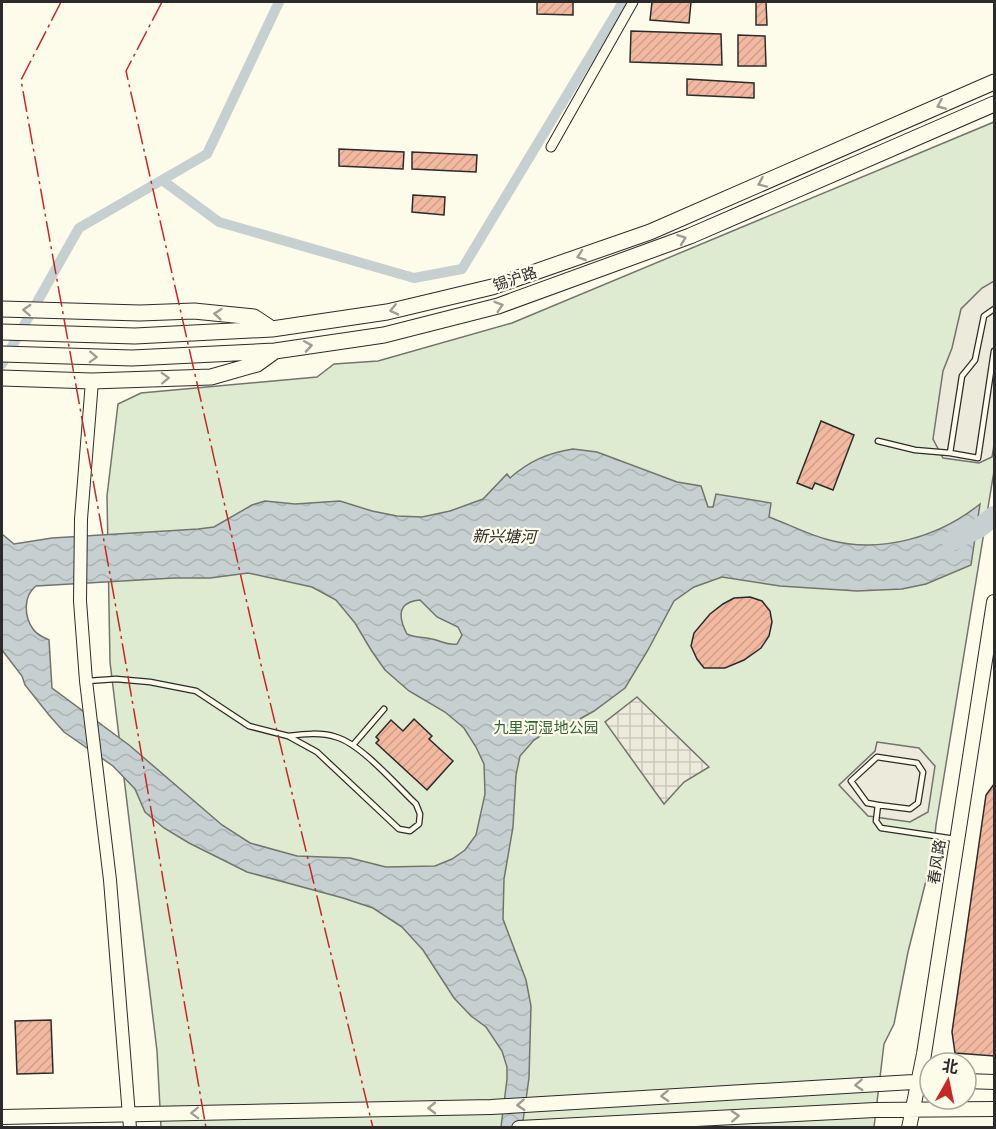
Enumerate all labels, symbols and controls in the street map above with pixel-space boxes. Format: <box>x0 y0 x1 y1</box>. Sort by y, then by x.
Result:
one-way arrow <box>936 98 947 110</box>
one-way arrow <box>757 176 768 188</box>
one-way arrow <box>676 234 687 246</box>
one-way arrow <box>577 249 587 262</box>
street label: 锡沪路 <box>491 263 539 295</box>
one-way arrow <box>493 301 504 313</box>
one-way arrow <box>390 303 400 316</box>
one-way arrow <box>23 304 32 317</box>
one-way arrow <box>213 308 222 321</box>
one-way arrow <box>304 341 313 353</box>
one-way arrow <box>88 350 97 363</box>
one-way arrow <box>160 372 169 385</box>
water label: 新兴塘河 <box>472 526 539 548</box>
park label: 九里河湿地公园 <box>493 719 599 737</box>
street label: 春风路 <box>925 838 949 886</box>
north arrow <box>918 1051 978 1111</box>
text: 北 <box>941 1056 960 1078</box>
one-way arrow <box>855 1078 864 1091</box>
one-way arrow <box>660 1090 669 1103</box>
one-way arrow <box>517 1098 526 1111</box>
one-way arrow <box>428 1102 437 1114</box>
one-way arrow <box>191 1107 200 1120</box>
one-way arrow <box>730 1110 739 1123</box>

